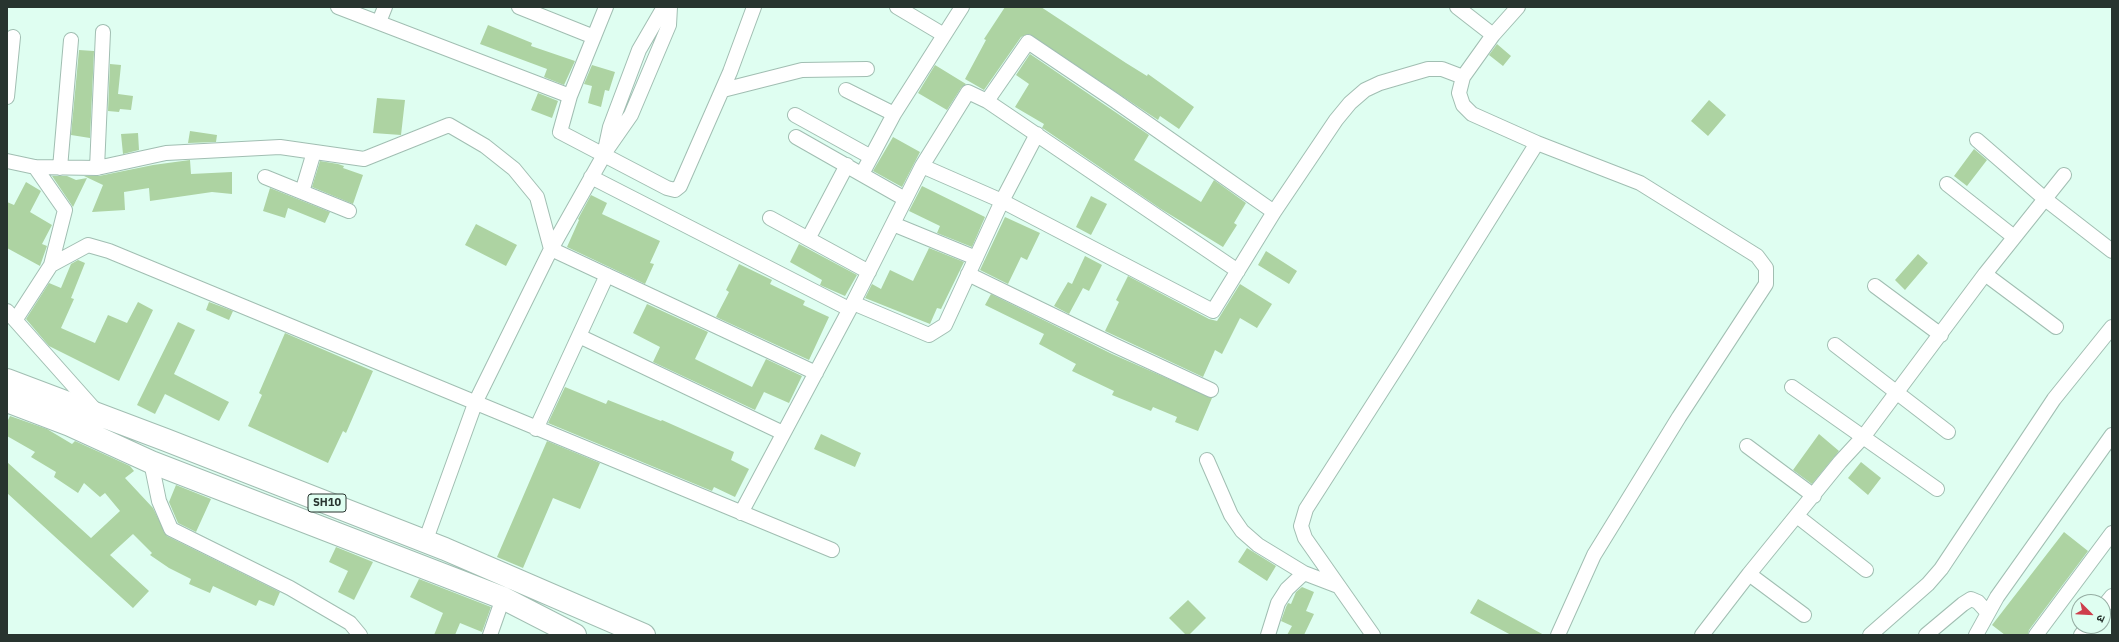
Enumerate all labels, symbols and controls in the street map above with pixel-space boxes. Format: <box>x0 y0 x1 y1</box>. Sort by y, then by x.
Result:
road number: SH10 <box>308 494 346 512</box>
north arrow <box>2071 594 2111 634</box>
text: उ <box>2093 613 2109 624</box>

